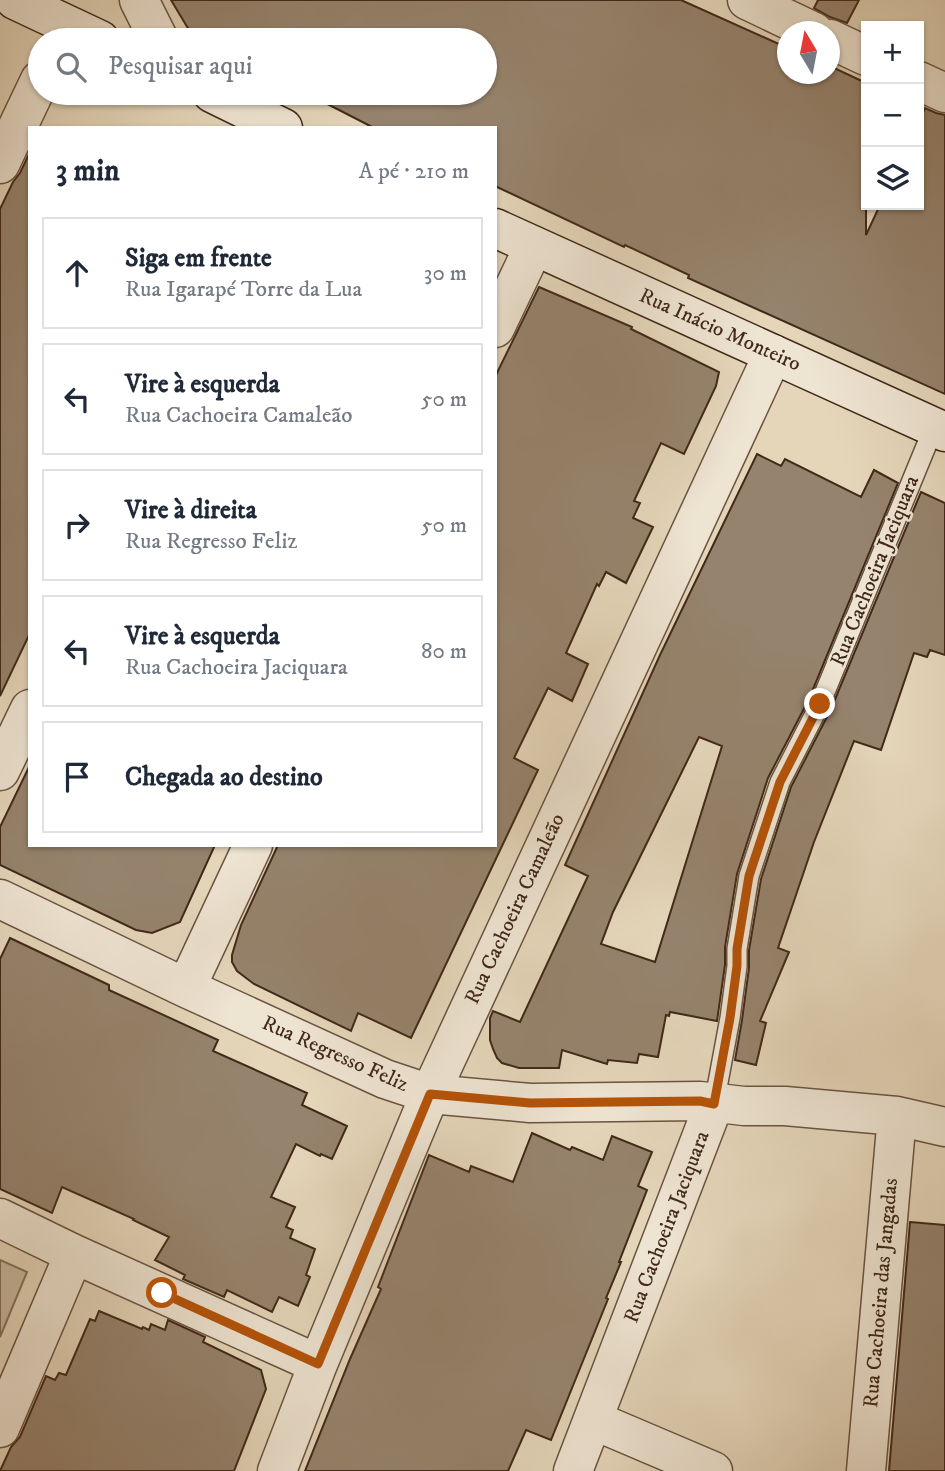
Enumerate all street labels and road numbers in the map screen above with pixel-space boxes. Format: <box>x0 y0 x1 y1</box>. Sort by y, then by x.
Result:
street label: Rua Inácio Monteiro <box>635 283 805 377</box>
street label: Rua Cachoeira Jaciquara <box>825 472 925 670</box>
street label: Rua Cachoeira Camaleão <box>459 809 571 1009</box>
street label: Rua Regresso Feliz <box>258 1010 412 1098</box>
street label: Rua Cachoeira Jaciquara <box>618 1127 716 1327</box>
street label: Rua Cachoeira das Jangadas <box>858 1177 904 1409</box>

